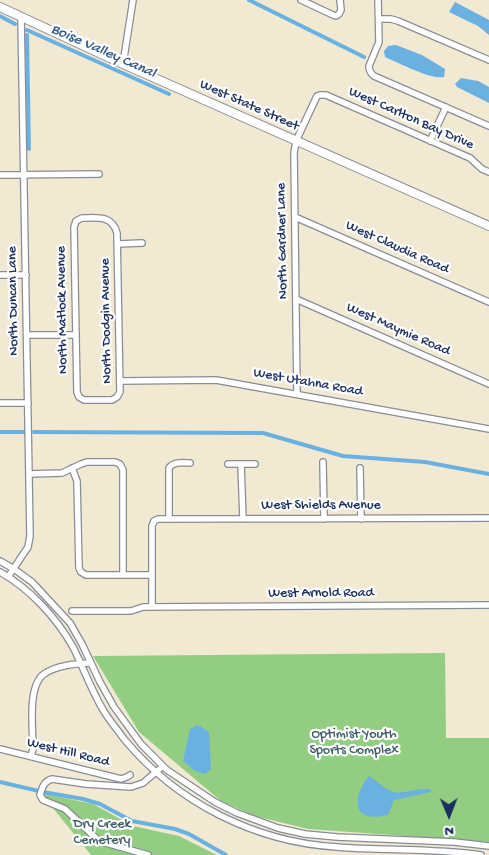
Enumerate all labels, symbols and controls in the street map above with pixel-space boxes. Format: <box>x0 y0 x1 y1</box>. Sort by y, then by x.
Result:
water label: Boise Valley Canal <box>48 21 158 83</box>
street label: West State Street <box>197 77 301 135</box>
street label: West Carlton Bay Drive <box>346 84 476 154</box>
street label: North Gardner Lane <box>274 183 292 299</box>
street label: West Claudia Road <box>343 218 451 278</box>
street label: North Duncan Lane <box>5 246 23 356</box>
street label: North Matlock Avenue <box>53 246 73 374</box>
street label: North Dodgin Avenue <box>98 258 116 384</box>
street label: West Maymie Road <box>344 300 452 360</box>
street label: West Utahna Road <box>252 365 364 401</box>
street label: West Shields Avenue <box>261 498 381 514</box>
street label: West Arnold Road <box>268 586 374 602</box>
park label: Optimist Youth Sports Complex <box>309 727 399 760</box>
street label: West Hill Road <box>25 735 111 771</box>
north arrow <box>424 790 474 840</box>
park label: Dry Creek Cemetery <box>73 817 131 850</box>
text: N <box>445 822 454 839</box>

